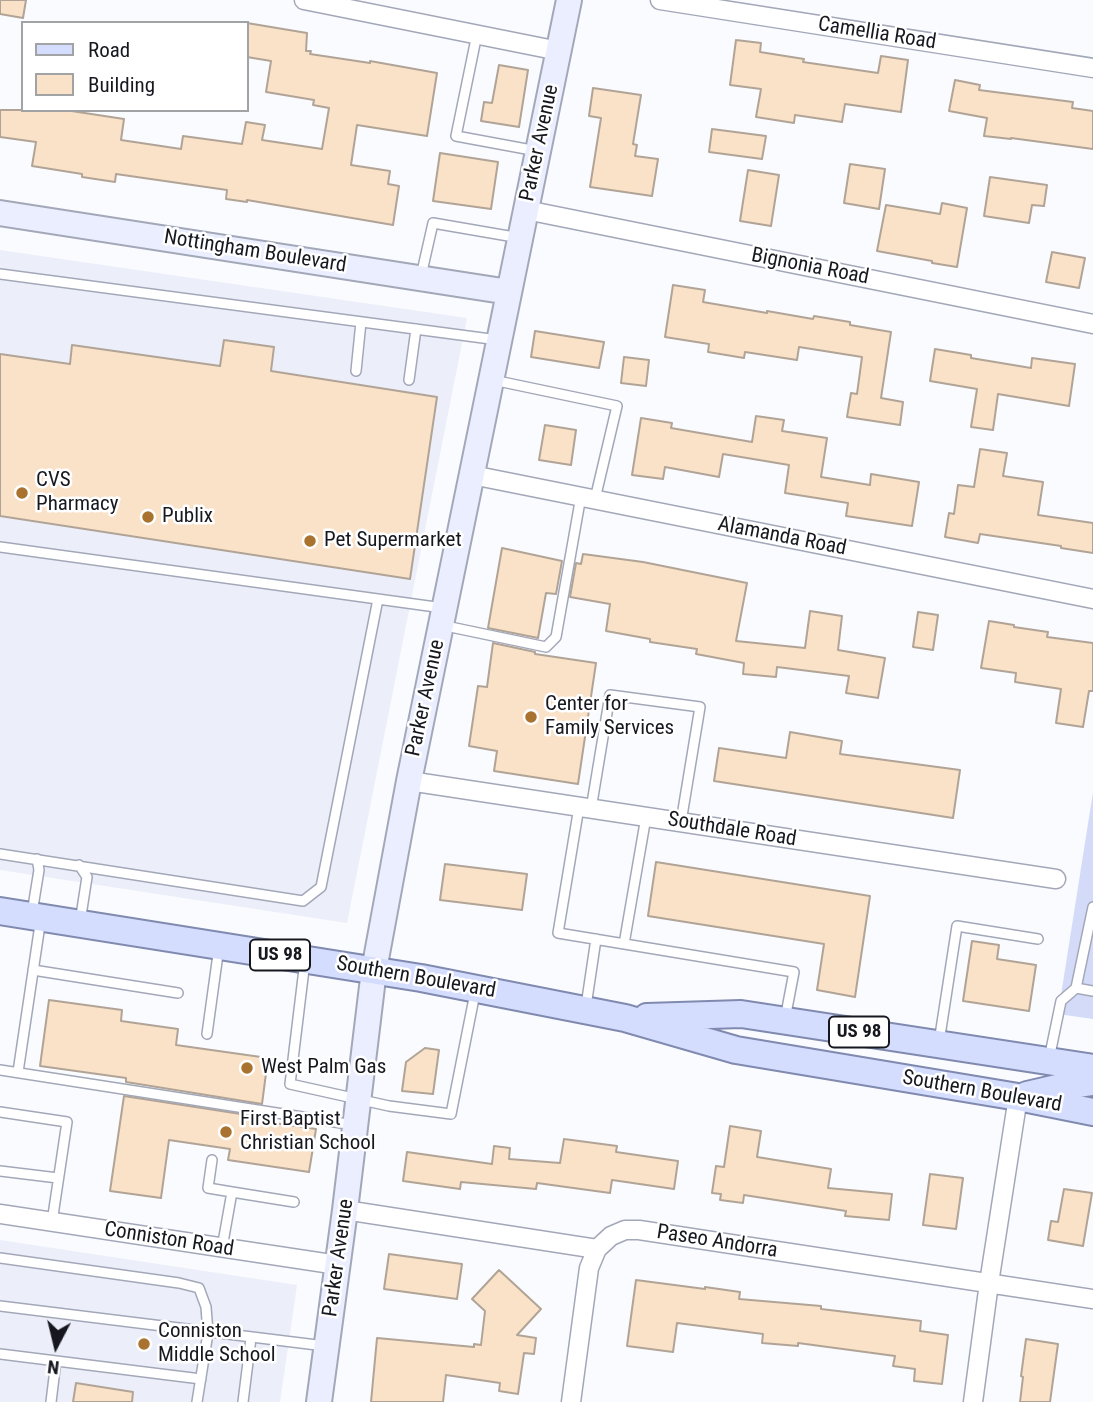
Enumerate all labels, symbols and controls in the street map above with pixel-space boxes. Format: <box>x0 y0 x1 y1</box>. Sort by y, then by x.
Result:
street label: Camellia Road <box>816 12 938 56</box>
legend <box>21 21 248 112</box>
text: Road <box>88 38 130 62</box>
text: Building <box>88 73 155 97</box>
street label: Parker Avenue <box>515 82 565 204</box>
street label: Nottingham Boulevard <box>162 225 348 279</box>
street label: Bignonia Road <box>749 243 871 291</box>
place label: CVS Pharmacy <box>36 468 119 518</box>
marker: CVS Pharmacy <box>14 485 30 501</box>
place label: Publix <box>162 504 213 530</box>
marker: Publix <box>140 509 156 525</box>
street label: Alamanda Road <box>716 512 848 562</box>
place label: Pet Supermarket <box>324 528 462 554</box>
marker: Pet Supermarket <box>302 533 318 549</box>
street label: Parker Avenue <box>401 637 451 759</box>
place label: Center for Family Services <box>545 692 674 742</box>
marker: Center for Family Services <box>523 709 539 725</box>
street label: Southdale Road <box>666 807 798 853</box>
road number: US 98 <box>250 939 310 970</box>
street label: Southern Boulevard <box>334 952 498 1004</box>
road number: US 98 <box>829 1016 889 1048</box>
place label: West Palm Gas <box>261 1055 386 1081</box>
marker: West Palm Gas <box>239 1060 255 1076</box>
street label: Southern Boulevard <box>900 1066 1064 1118</box>
place label: First Baptist Christian School <box>240 1107 376 1157</box>
marker: First Baptist Christian School <box>218 1124 234 1140</box>
street label: Parker Avenue <box>318 1197 360 1319</box>
street label: Conniston Road <box>102 1217 236 1263</box>
street label: Paseo Andorra <box>655 1220 779 1264</box>
north arrow <box>21 1311 91 1381</box>
place label: Conniston Middle School <box>158 1319 276 1369</box>
marker: Conniston Middle School <box>136 1336 152 1352</box>
text: N <box>46 1355 61 1379</box>

